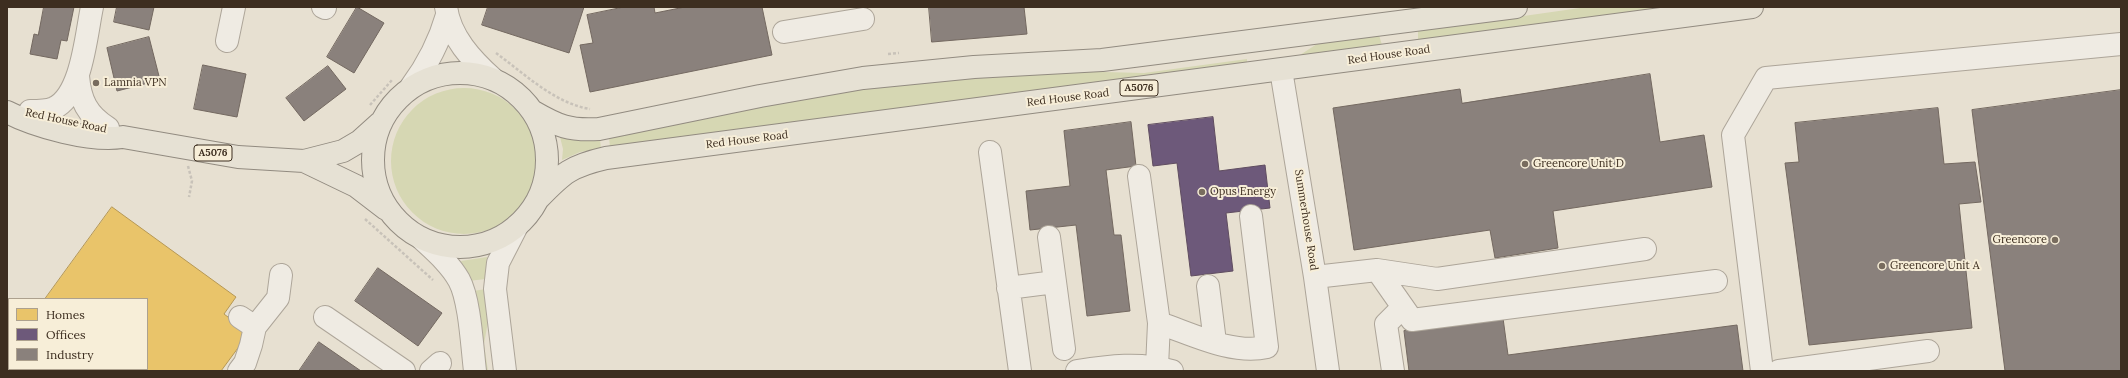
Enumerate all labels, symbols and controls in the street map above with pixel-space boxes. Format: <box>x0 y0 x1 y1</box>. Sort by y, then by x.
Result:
street label: Red House Road <box>1347 43 1431 67</box>
place label: Lamnia VPN <box>104 76 167 90</box>
marker: Lamnia VPN <box>91 78 101 88</box>
road number: A5076 <box>1120 80 1158 96</box>
street label: Red House Road <box>1026 86 1110 110</box>
street label: Red House Road <box>24 106 108 136</box>
street label: Red House Road <box>705 128 789 152</box>
road number: A5076 <box>194 145 232 161</box>
place label: Greencore Unit D <box>1533 157 1624 171</box>
marker: Greencore Unit D <box>1520 159 1530 169</box>
street label: Summerhouse Road <box>1291 169 1321 271</box>
place label: Opus Energy <box>1210 185 1276 199</box>
marker: Opus Energy <box>1197 187 1207 197</box>
place label: Greencore <box>1993 233 2047 247</box>
marker: Greencore <box>2050 235 2060 245</box>
place label: Greencore Unit A <box>1890 259 1980 273</box>
marker: Greencore Unit A <box>1877 261 1887 271</box>
legend <box>8 298 148 370</box>
text: Homes <box>46 307 85 322</box>
text: Offices <box>46 327 86 342</box>
text: Industry <box>46 347 93 362</box>

